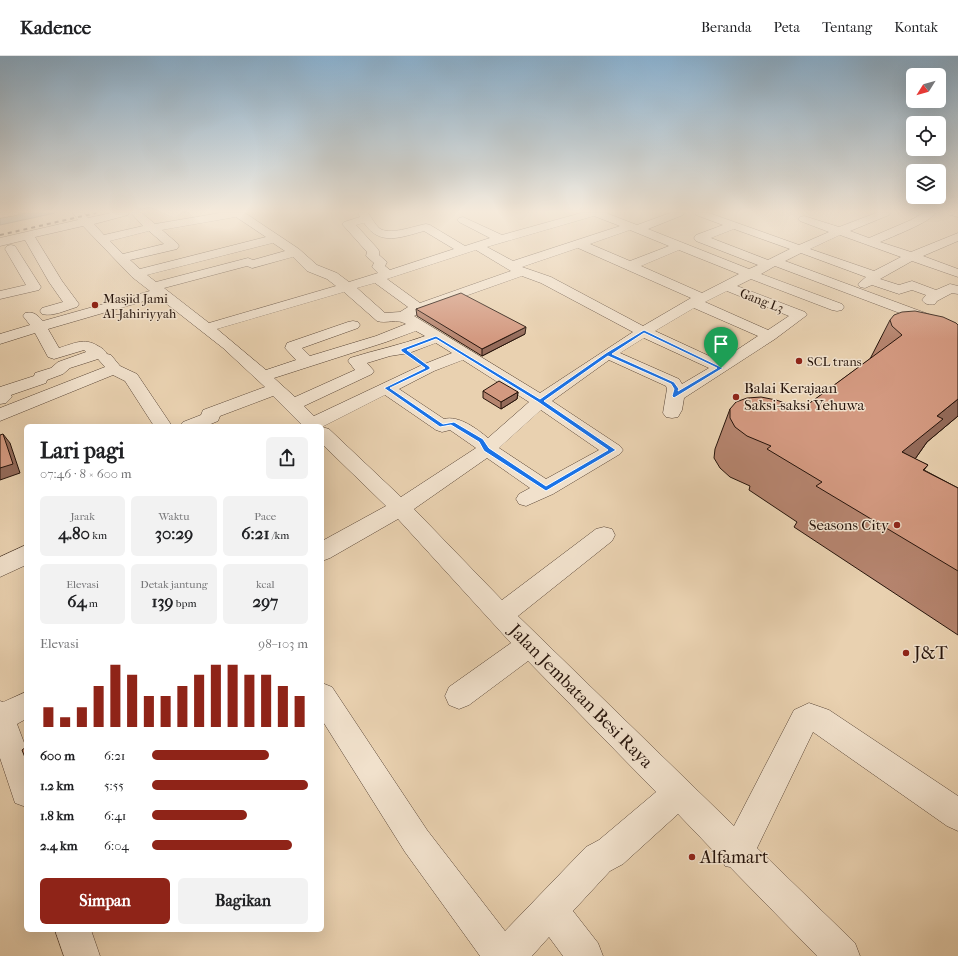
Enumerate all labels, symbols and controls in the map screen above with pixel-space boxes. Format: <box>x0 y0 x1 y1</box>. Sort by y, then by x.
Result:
text: Kadence <box>20 17 91 39</box>
text: Beranda <box>701 19 752 36</box>
text: Peta <box>774 19 800 36</box>
text: Tentang <box>822 19 872 36</box>
text: Kontak <box>894 19 938 36</box>
north arrow <box>906 68 946 108</box>
map controls <box>906 68 946 204</box>
button: locate <box>906 116 946 156</box>
button: layers <box>906 164 946 204</box>
street label: Gang L3 <box>738 285 786 316</box>
place label: Masjid Jami Al-Jahiriyyah <box>102 291 177 321</box>
marker: Masjid Jami Al-Jahiriyyah <box>90 300 100 310</box>
pin <box>704 327 738 368</box>
icon: arrive <box>710 333 732 355</box>
place label: SCL trans <box>807 354 862 369</box>
marker: SCL trans <box>794 356 804 366</box>
place label: Balai Kerajaan Saksi-saksi Yehuwa <box>744 379 865 414</box>
marker: Balai Kerajaan Saksi-saksi Yehuwa <box>731 392 741 402</box>
button: share <box>266 437 308 479</box>
text: Lari pagi <box>40 438 125 464</box>
text: 07:46 · 8 × 600 m <box>40 466 132 481</box>
text: Jarak <box>70 510 95 523</box>
text: Waktu <box>159 510 189 523</box>
text: Pace <box>254 510 276 523</box>
place label: Seasons City <box>809 516 890 534</box>
marker: Seasons City <box>892 520 902 530</box>
text: 4.80 <box>58 523 90 543</box>
text: 30:29 <box>155 523 193 543</box>
text: 6:21 <box>241 523 269 543</box>
text: km <box>90 529 107 542</box>
text: /km <box>269 529 289 542</box>
text: Elevasi <box>66 578 99 591</box>
text: Detak jantung <box>140 578 208 591</box>
text: kcal <box>256 578 275 591</box>
text: 64 <box>67 591 87 611</box>
text: 139 <box>151 591 173 611</box>
text: 297 <box>252 591 278 611</box>
text: m <box>87 597 98 610</box>
text: bpm <box>173 597 197 610</box>
street label: Jalan Jembatan Besi Raya <box>503 619 657 773</box>
text: Elevasi <box>40 636 79 651</box>
text: 98–103 m <box>258 636 308 651</box>
place label: J&T <box>912 643 949 664</box>
marker: J&T <box>901 648 911 658</box>
text: 600 m <box>40 748 75 763</box>
text: 6:21 <box>104 748 126 763</box>
text: 1.2 km <box>40 778 74 793</box>
text: 5:55 <box>104 778 124 793</box>
text: 1.8 km <box>40 808 74 823</box>
text: 6:41 <box>104 808 127 823</box>
text: 2.4 km <box>40 838 77 853</box>
text: 6:04 <box>104 838 129 853</box>
place label: Alfamart <box>699 847 769 868</box>
marker: Alfamart <box>687 852 697 862</box>
button: Simpan <box>40 878 170 924</box>
button: Bagikan <box>178 878 308 924</box>

